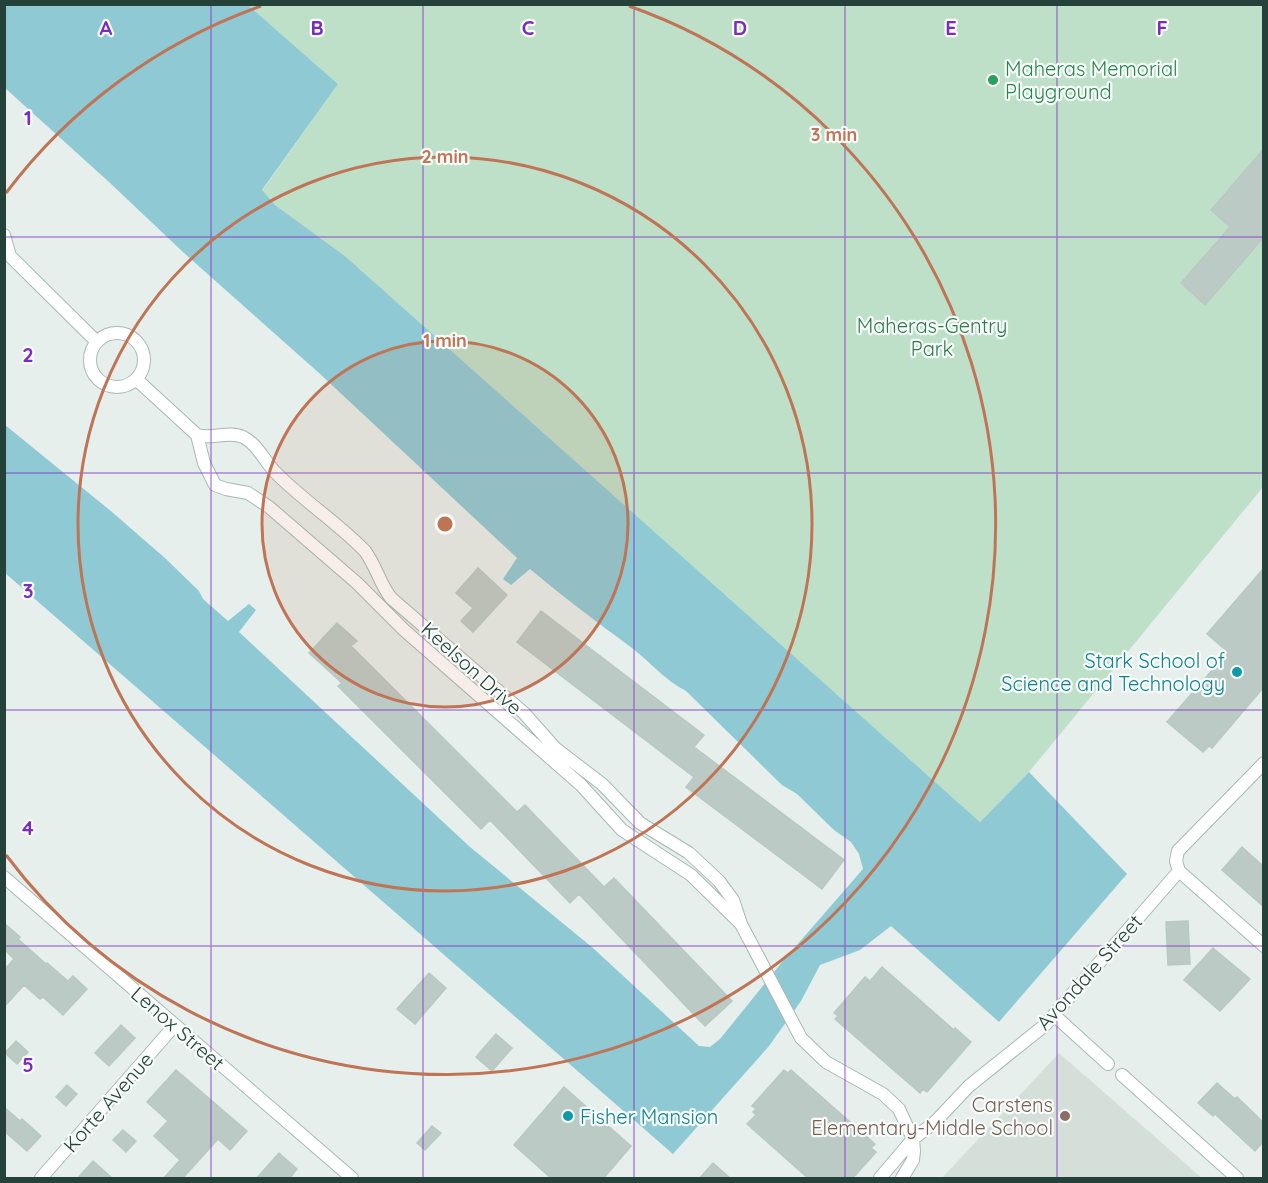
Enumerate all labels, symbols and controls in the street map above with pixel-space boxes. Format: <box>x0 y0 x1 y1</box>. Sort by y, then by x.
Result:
text: A <box>100 15 113 40</box>
text: B <box>310 15 324 40</box>
text: C <box>522 15 535 40</box>
text: D <box>733 15 747 40</box>
text: E <box>945 15 957 40</box>
text: F <box>1156 15 1168 40</box>
place label: Maheras Memorial Playground <box>1005 56 1178 104</box>
marker: Maheras Memorial Playground <box>986 73 1000 87</box>
text: 1 <box>24 105 32 130</box>
text: 3 min <box>811 123 857 146</box>
text: 2 min <box>422 145 468 168</box>
park label: Maheras-Gentry Park <box>857 313 1007 361</box>
text: 1 min <box>423 329 467 352</box>
text: 2 <box>22 342 34 367</box>
centre of rings <box>435 514 455 534</box>
text: 3 <box>23 578 33 603</box>
street label: Keelson Drive <box>416 616 528 720</box>
place label: Stark School of Science and Technology <box>1001 648 1225 696</box>
marker: Stark School of Science and Technology <box>1230 665 1244 679</box>
text: 4 <box>22 815 34 840</box>
street label: Avondale Street <box>1031 909 1147 1035</box>
street label: Lenox Street <box>126 981 230 1075</box>
street label: Korte Avenue <box>58 1047 158 1157</box>
text: 5 <box>22 1052 34 1077</box>
place label: Carstens Elementary-Middle School <box>811 1092 1053 1140</box>
place label: Fisher Mansion <box>580 1104 718 1129</box>
marker: Fisher Mansion <box>561 1109 575 1123</box>
marker: Carstens Elementary-Middle School <box>1058 1109 1072 1123</box>

